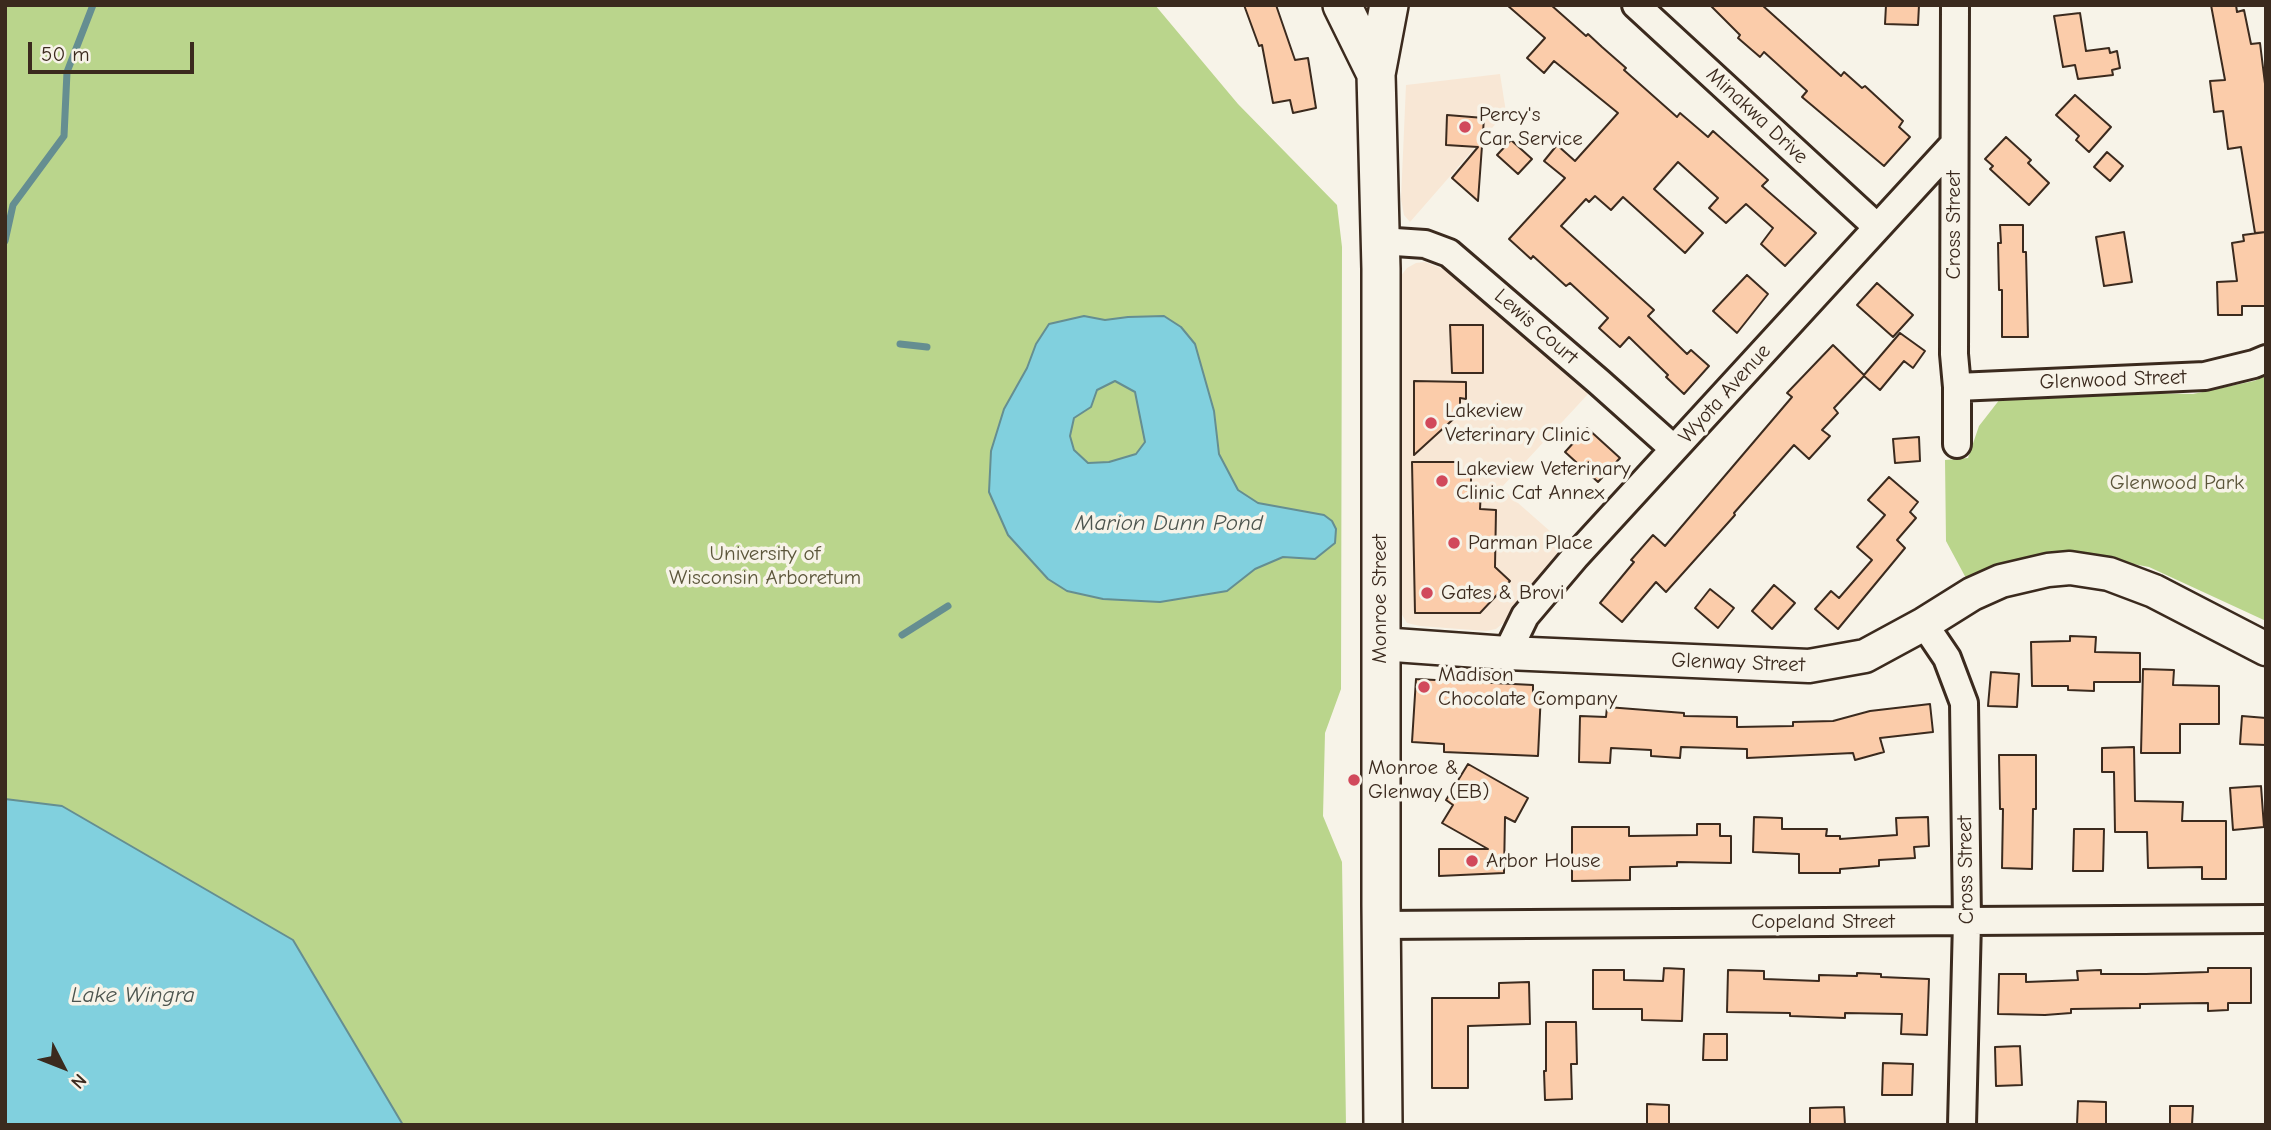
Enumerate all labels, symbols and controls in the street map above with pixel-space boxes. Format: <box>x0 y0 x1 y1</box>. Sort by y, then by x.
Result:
scale bar <box>32 28 198 72</box>
text: 50 m <box>41 42 90 66</box>
street label: Minakwa Drive <box>1701 62 1813 170</box>
place label: Percy's Car Service <box>1479 102 1583 152</box>
marker: Percy's Car Service <box>1457 119 1473 135</box>
street label: Cross Street <box>1941 171 1967 279</box>
street label: Lewis Court <box>1489 284 1583 370</box>
street label: Wyota Avenue <box>1674 339 1776 449</box>
street label: Glenwood Street <box>2039 365 2187 395</box>
place label: Lakeview Veterinary Clinic <box>1445 398 1590 448</box>
marker: Lakeview Veterinary Clinic <box>1423 415 1439 431</box>
place label: Lakeview Veterinary Clinic Cat Annex <box>1456 456 1631 506</box>
park label: Glenwood Park <box>2110 470 2244 496</box>
marker: Lakeview Veterinary Clinic Cat Annex <box>1434 473 1450 489</box>
water label: Marion Dunn Pond <box>1075 509 1263 537</box>
place label: Parman Place <box>1468 530 1593 556</box>
street label: Monroe Street <box>1367 534 1393 664</box>
marker: Parman Place <box>1446 535 1462 551</box>
park label: University of Wisconsin Arboretum <box>669 541 861 591</box>
place label: Gates & Brovi <box>1441 580 1565 606</box>
marker: Gates & Brovi <box>1419 585 1435 601</box>
street label: Glenway Street <box>1671 648 1805 678</box>
place label: Madison Chocolate Company <box>1438 662 1617 712</box>
marker: Madison Chocolate Company <box>1416 679 1432 695</box>
place label: Monroe & Glenway (EB) <box>1368 755 1489 805</box>
marker: Monroe & Glenway (EB) <box>1346 772 1362 788</box>
street label: Cross Street <box>1952 815 1980 925</box>
place label: Arbor House <box>1486 848 1600 874</box>
marker: Arbor House <box>1464 853 1480 869</box>
street label: Copeland Street <box>1751 909 1895 935</box>
water label: Lake Wingra <box>71 981 195 1009</box>
north arrow <box>28 1032 98 1102</box>
text: N <box>66 1069 91 1093</box>

